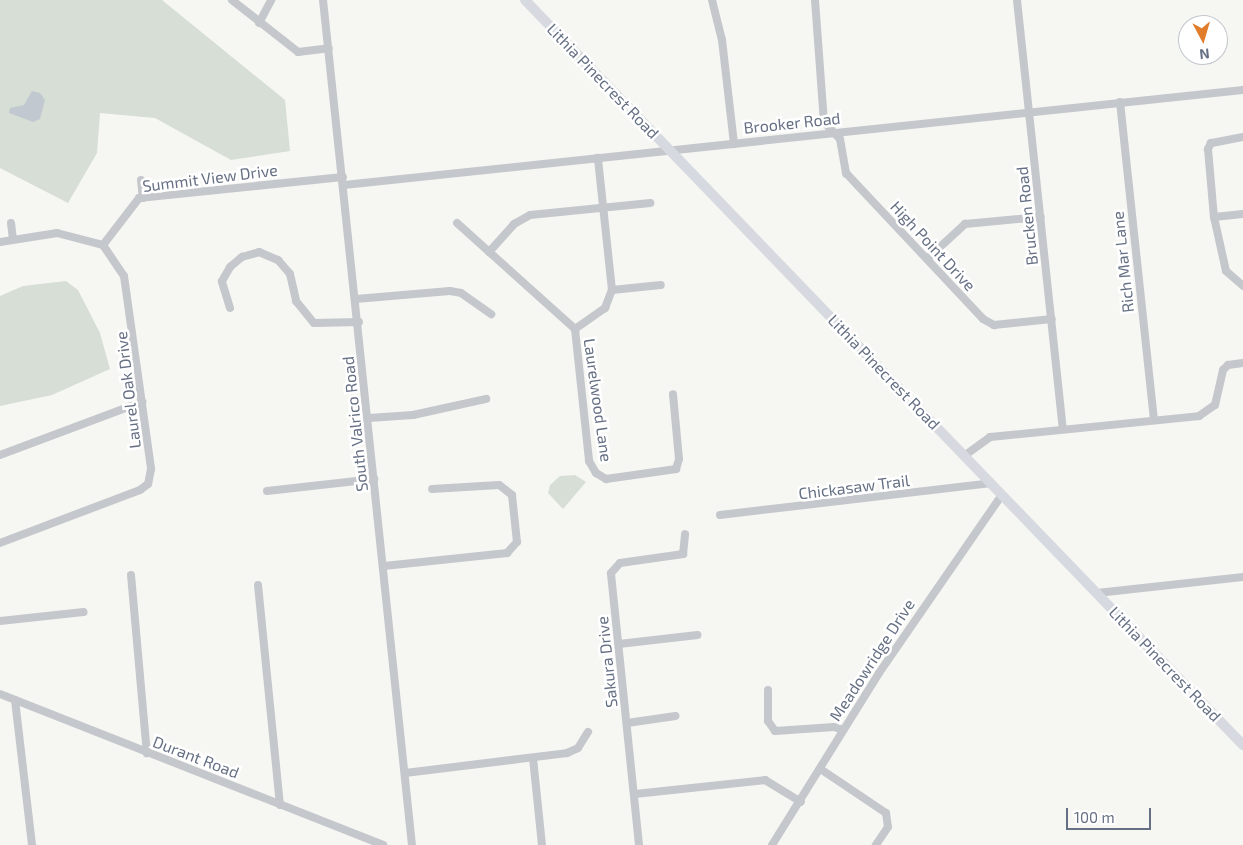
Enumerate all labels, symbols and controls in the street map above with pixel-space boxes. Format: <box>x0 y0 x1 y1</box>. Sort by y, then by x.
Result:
north arrow <box>1178 15 1228 65</box>
street label: Lithia Pinecrest Road <box>543 19 663 143</box>
text: N <box>1199 45 1210 63</box>
street label: Brooker Road <box>742 108 842 138</box>
street label: Summit View Drive <box>141 160 279 196</box>
street label: Brucken Road <box>1012 166 1042 266</box>
street label: High Point Drive <box>886 197 980 295</box>
street label: Rich Mar Lane <box>1108 210 1138 314</box>
street label: Lithia Pinecrest Road <box>824 310 944 434</box>
street label: Laurel Oak Drive <box>111 330 145 450</box>
street label: Laurelwood Lane <box>580 337 616 463</box>
street label: South Valrico Road <box>338 355 372 493</box>
street label: Chickasaw Trail <box>797 471 911 503</box>
street label: Meadowridge Drive <box>825 595 919 725</box>
street label: Lithia Pinecrest Road <box>1105 602 1225 726</box>
street label: Sakura Drive <box>593 615 621 709</box>
street label: Durant Road <box>150 732 242 782</box>
scale bar <box>1068 798 1153 830</box>
text: 100 m <box>1074 808 1115 826</box>

